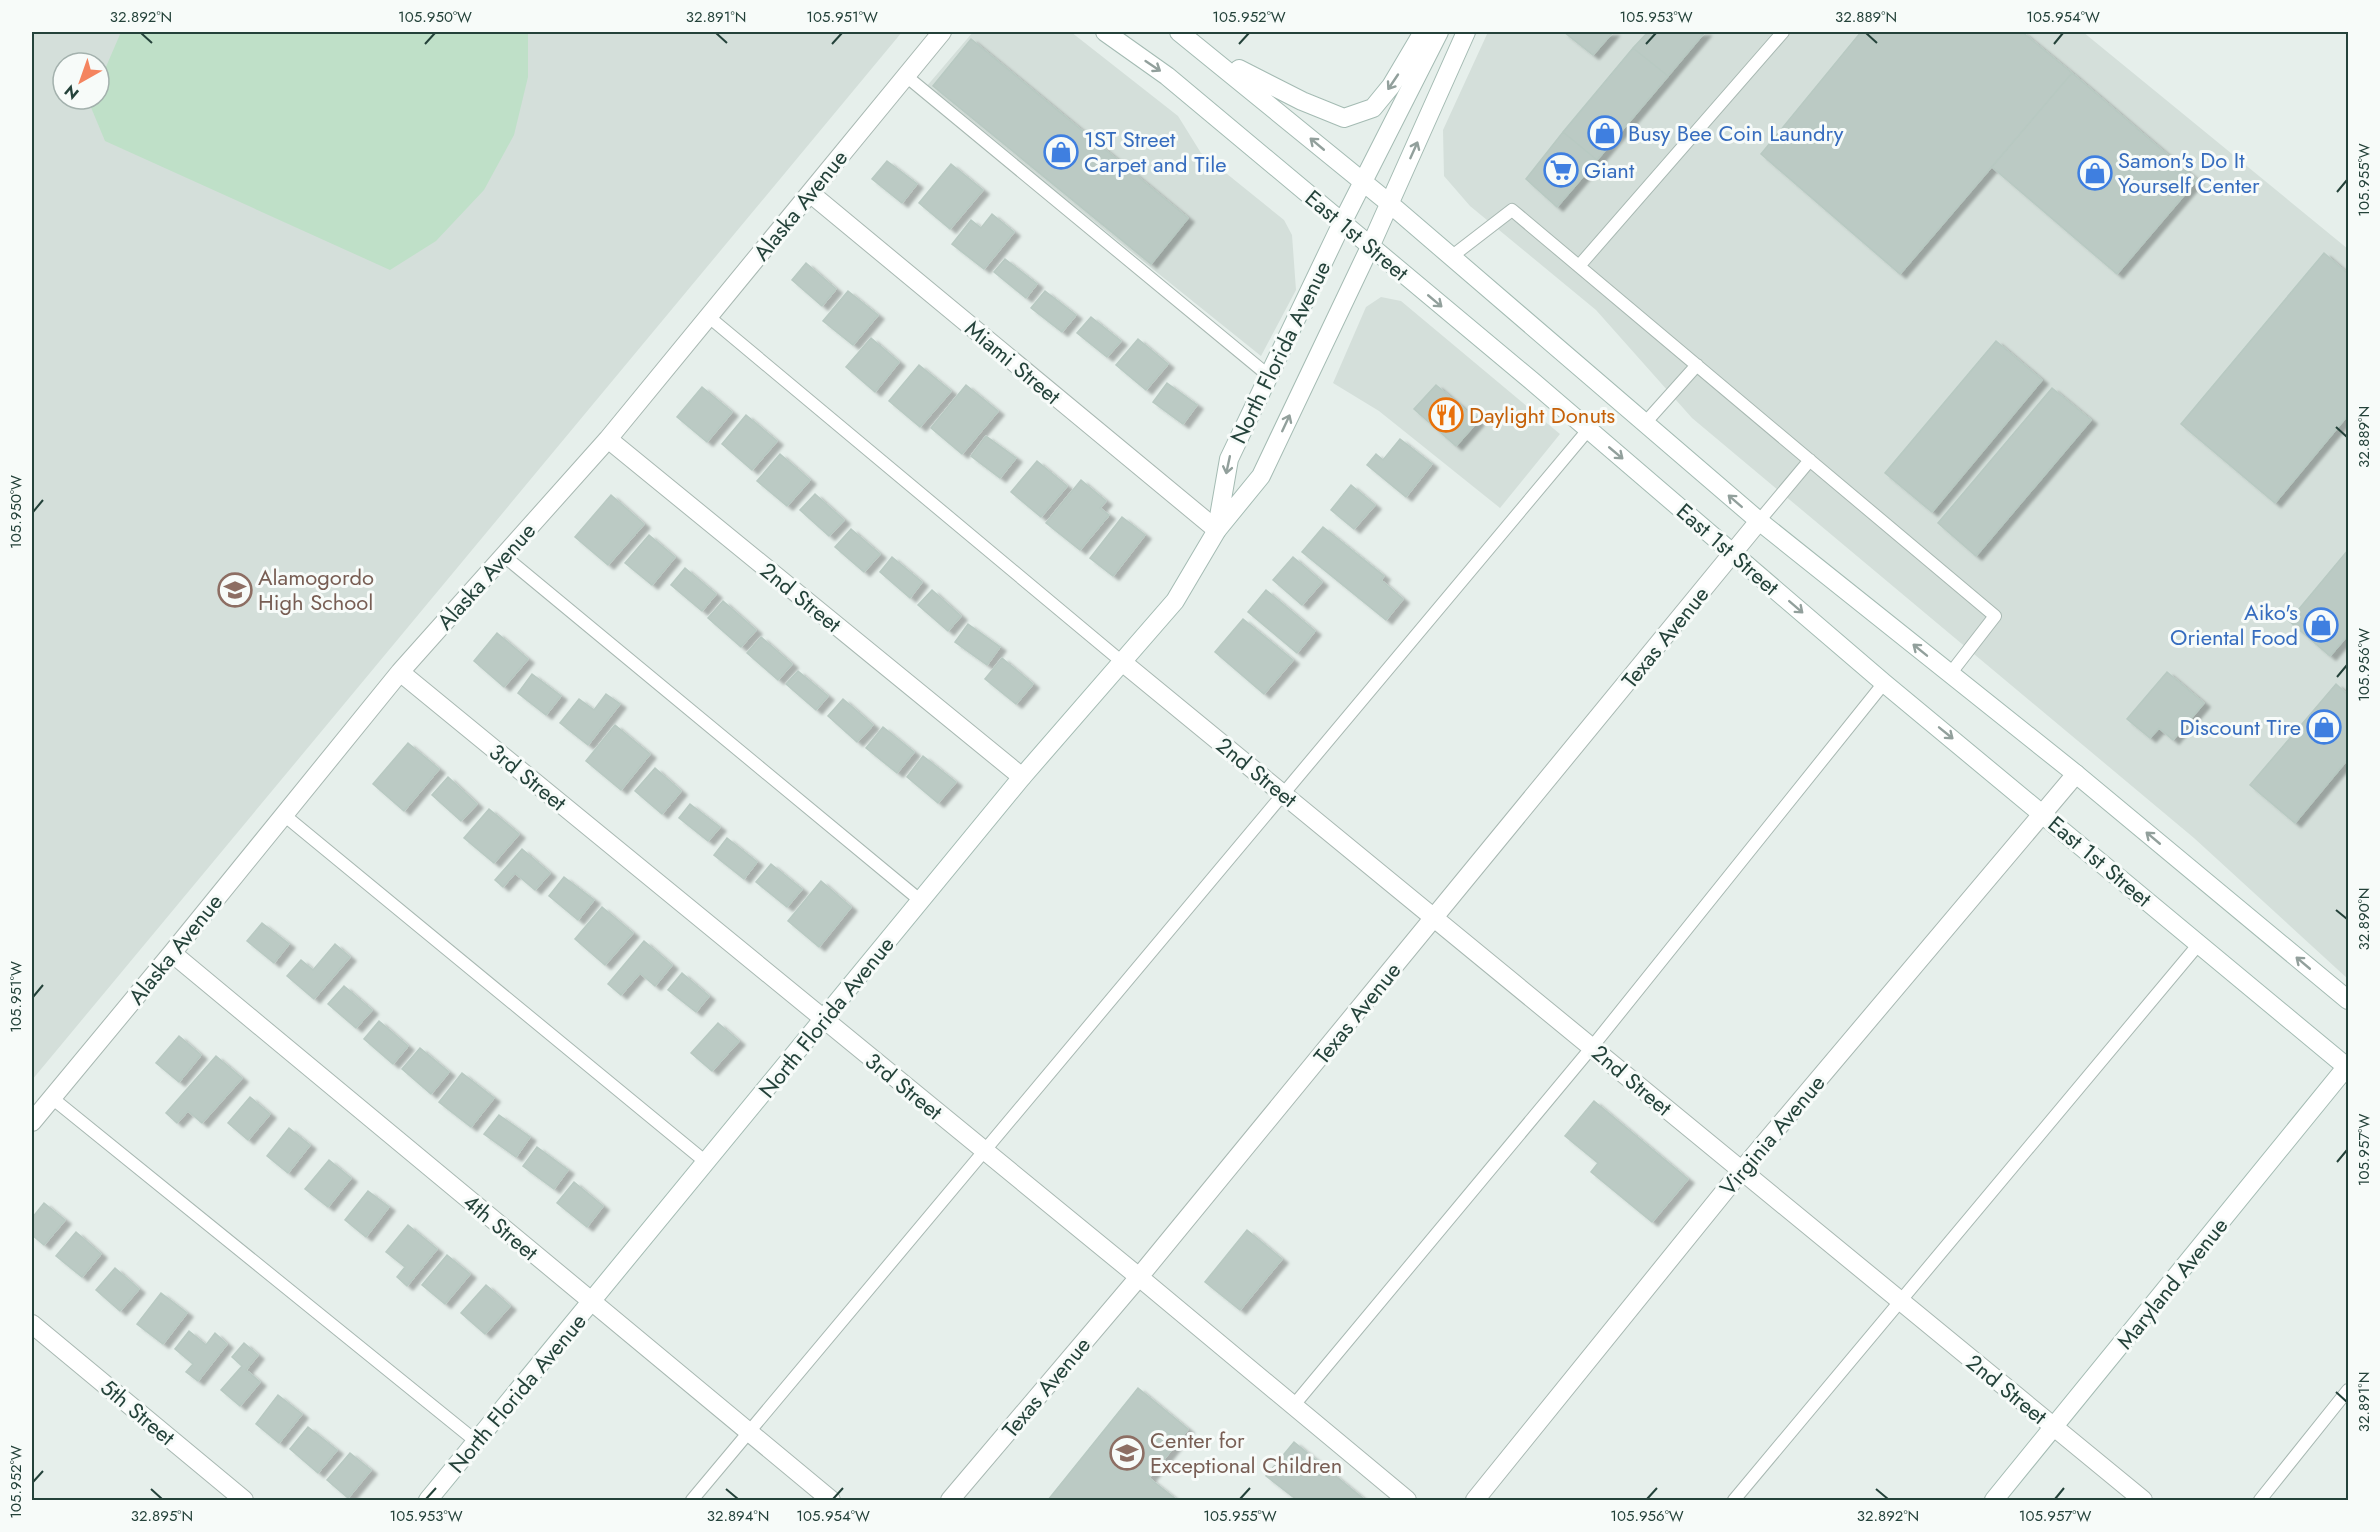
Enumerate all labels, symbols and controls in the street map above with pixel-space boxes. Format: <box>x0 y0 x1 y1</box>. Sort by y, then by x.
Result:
text: 32.892°N <box>110 6 172 28</box>
text: 105.950°W <box>398 6 472 28</box>
text: 32.891°N <box>686 6 746 28</box>
text: 105.951°W <box>806 6 878 28</box>
text: 105.952°W <box>1212 6 1286 28</box>
text: 105.953°W <box>1619 6 1693 28</box>
text: 32.889°N <box>1835 6 1897 28</box>
text: 105.954°W <box>2026 6 2100 28</box>
north arrow <box>51 51 111 111</box>
one-way arrow <box>1144 60 1160 72</box>
one-way arrow <box>1387 73 1399 90</box>
text: N <box>59 79 84 105</box>
shop icon: Busy Bee Coin Laundry <box>1587 115 1623 151</box>
place label: Busy Bee Coin Laundry <box>1628 117 1844 149</box>
place label: 1ST Street Carpet and Tile <box>1084 123 1227 180</box>
shop icon: 1ST Street Carpet and Tile <box>1043 134 1079 170</box>
one-way arrow <box>1310 137 1326 150</box>
one-way arrow <box>1408 141 1420 159</box>
street label: Alaska Avenue <box>745 143 855 267</box>
text: 105.955°W <box>2353 143 2375 217</box>
place label: Samon's Do It Yourself Center <box>2118 144 2260 201</box>
supermarket icon: Giant <box>1543 152 1579 188</box>
place label: Giant <box>1584 154 1635 186</box>
shop icon: Samon's Do It Yourself Center <box>2077 155 2113 191</box>
street label: East 1st Street <box>1298 182 1416 288</box>
street label: North Florida Avenue <box>1222 255 1338 449</box>
one-way arrow <box>1427 294 1443 307</box>
street label: Miami Street <box>958 312 1068 412</box>
restaurant icon: Daylight Donuts <box>1428 397 1464 433</box>
place label: Daylight Donuts <box>1469 399 1615 431</box>
text: 32.889°N <box>2353 406 2375 468</box>
one-way arrow <box>1280 414 1292 432</box>
one-way arrow <box>1608 447 1624 460</box>
one-way arrow <box>1222 455 1233 475</box>
text: 105.950°W <box>5 475 27 549</box>
one-way arrow <box>1728 494 1743 508</box>
street label: East 1st Street <box>1670 495 1787 603</box>
street label: Alaska Avenue <box>429 515 543 637</box>
street label: 2nd Street <box>754 554 849 640</box>
place label: Alamogordo High School <box>258 561 374 618</box>
school or university icon: Alamogordo High School <box>217 572 253 608</box>
street label: Texas Avenue <box>1614 579 1716 695</box>
place label: Aiko's Oriental Food <box>2170 596 2298 653</box>
one-way arrow <box>1789 600 1804 614</box>
shop icon: Aiko's Oriental Food <box>2303 607 2339 643</box>
text: 105.956°W <box>2353 628 2375 702</box>
one-way arrow <box>1912 643 1928 656</box>
shop icon: Discount Tire <box>2306 709 2342 745</box>
place label: Discount Tire <box>2179 711 2301 743</box>
one-way arrow <box>1937 726 1953 739</box>
street label: 2nd Street <box>1210 729 1305 815</box>
street label: 3rd Street <box>482 736 574 819</box>
street label: East 1st Street <box>2041 808 2159 914</box>
one-way arrow <box>2145 832 2161 845</box>
street label: Alaska Avenue <box>120 887 230 1011</box>
text: 32.890°N <box>2353 888 2375 950</box>
street label: North Florida Avenue <box>751 929 901 1105</box>
street label: Texas Avenue <box>1306 955 1408 1071</box>
one-way arrow <box>2296 956 2312 969</box>
text: 105.951°W <box>5 961 27 1033</box>
street label: 2nd Street <box>1585 1037 1679 1123</box>
street label: 3rd Street <box>858 1045 950 1128</box>
street label: Virginia Avenue <box>1712 1068 1832 1202</box>
text: 105.957°W <box>2353 1114 2375 1186</box>
street label: 4th Street <box>457 1186 546 1268</box>
street label: Maryland Avenue <box>2109 1210 2235 1356</box>
street label: North Florida Avenue <box>441 1306 593 1480</box>
street label: Texas Avenue <box>994 1330 1098 1444</box>
street label: 2nd Street <box>1960 1346 2055 1432</box>
street label: 5th Street <box>94 1371 183 1453</box>
text: 32.891°N <box>2353 1372 2375 1432</box>
place label: Center for Exceptional Children <box>1150 1424 1342 1481</box>
school or university icon: Center for Exceptional Children <box>1109 1435 1145 1471</box>
text: 105.952°W <box>5 1445 27 1519</box>
text: 32.895°N <box>131 1505 193 1527</box>
text: 105.953°W <box>389 1505 463 1527</box>
text: 32.894°N <box>707 1505 769 1527</box>
text: 105.954°W <box>796 1505 870 1527</box>
text: 105.955°W <box>1203 1505 1277 1527</box>
text: 105.956°W <box>1610 1505 1684 1527</box>
text: 32.892°N <box>1857 1505 1919 1527</box>
text: 105.957°W <box>2019 1505 2091 1527</box>

